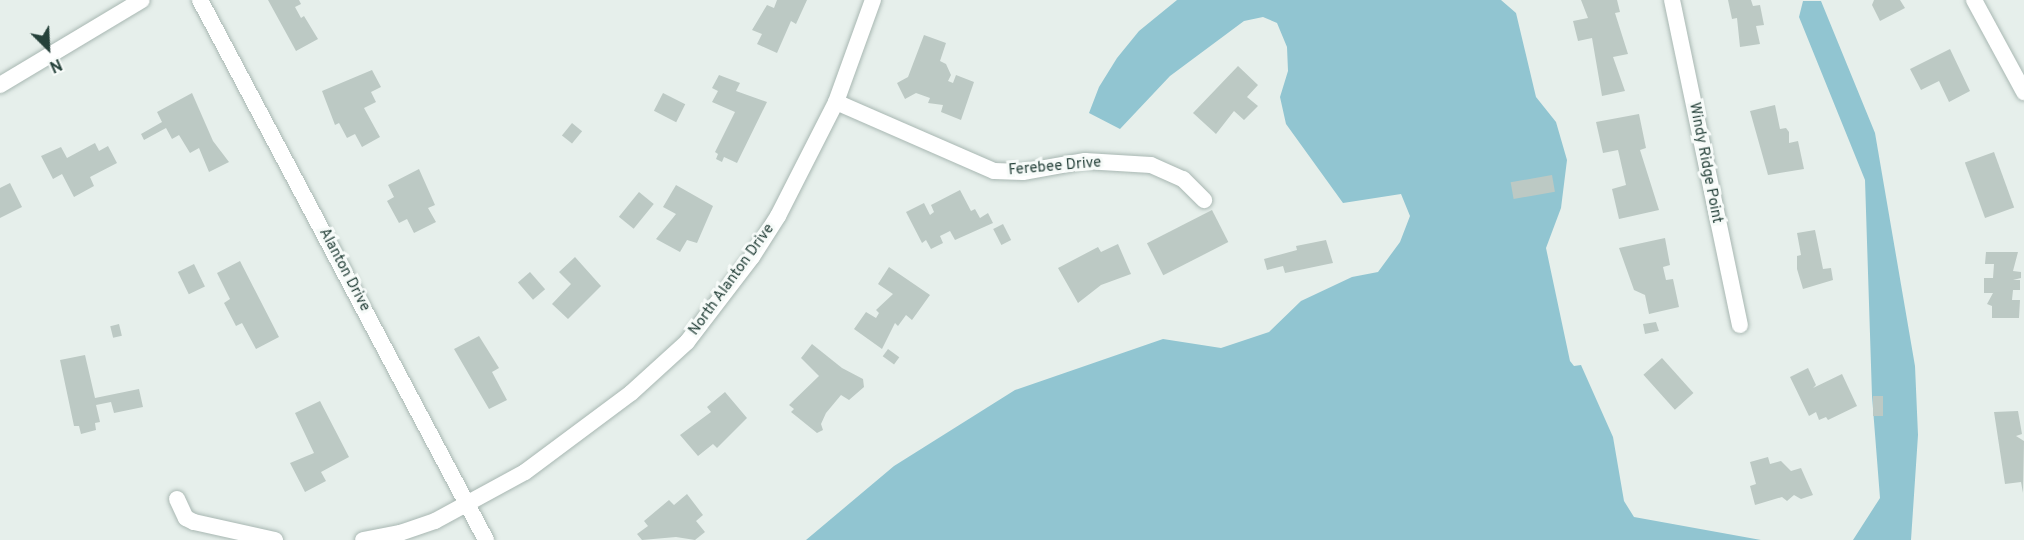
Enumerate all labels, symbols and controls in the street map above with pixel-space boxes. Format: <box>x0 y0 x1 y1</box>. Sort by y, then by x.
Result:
north arrow <box>18 18 78 78</box>
text: N <box>46 53 65 76</box>
street label: Windy Ridge Point <box>1684 101 1726 225</box>
street label: Ferebee Drive <box>1008 154 1102 180</box>
street label: North Alanton Drive <box>685 220 779 340</box>
street label: Alanton Drive <box>315 225 373 315</box>

